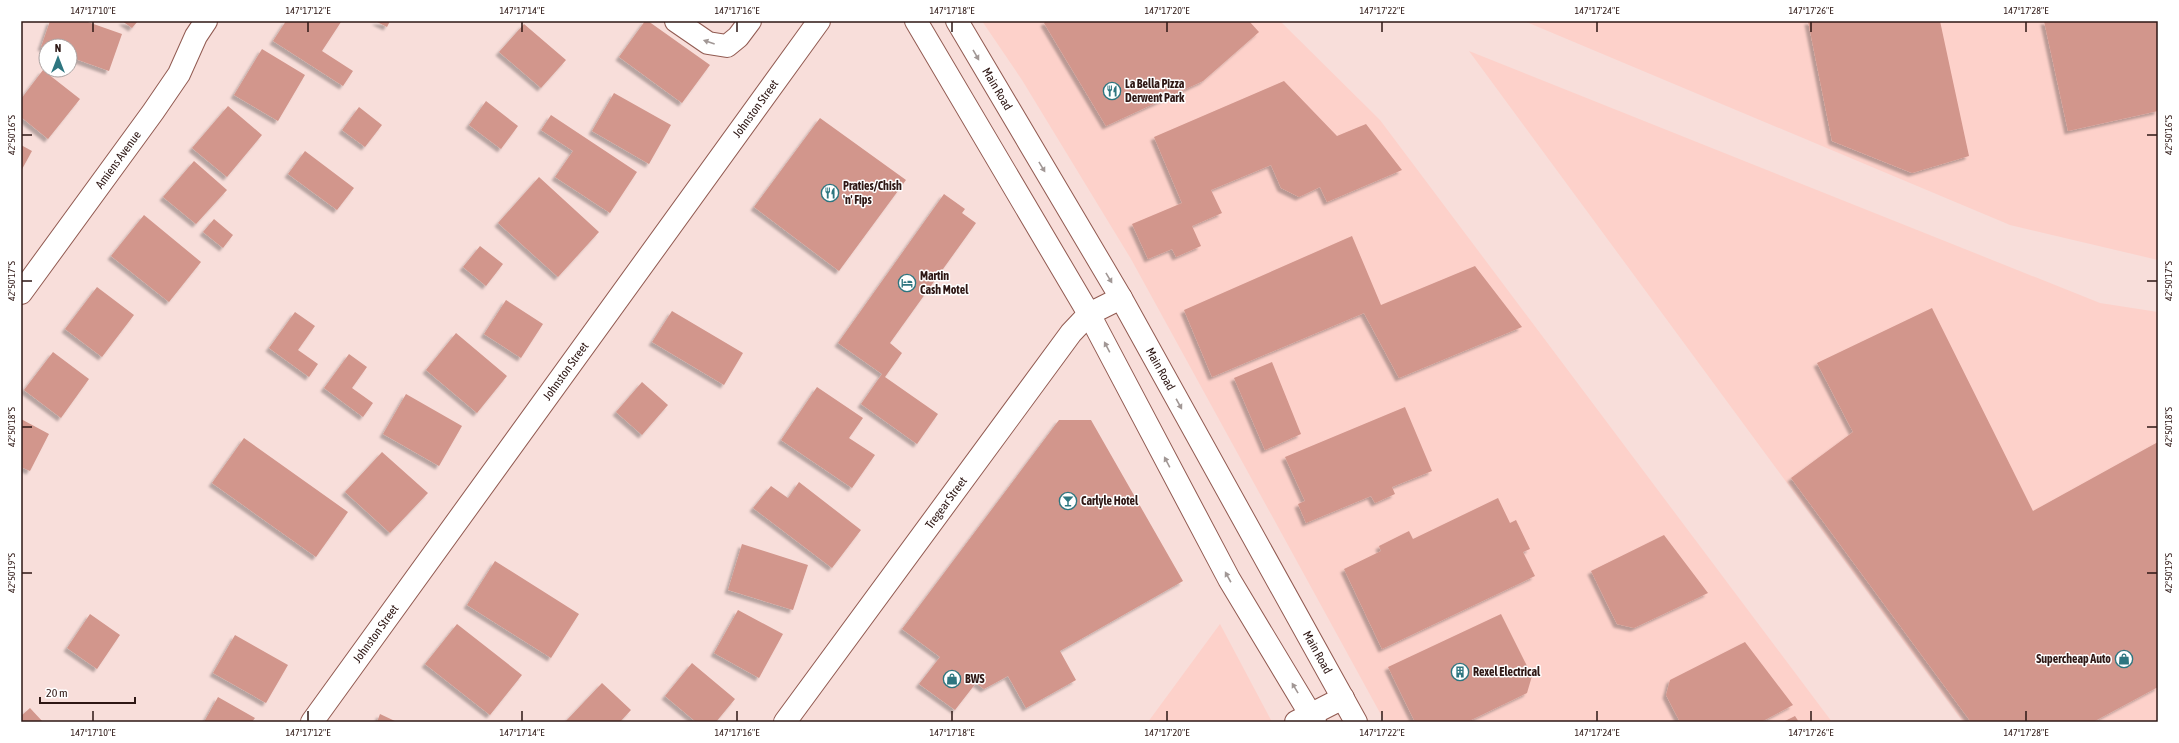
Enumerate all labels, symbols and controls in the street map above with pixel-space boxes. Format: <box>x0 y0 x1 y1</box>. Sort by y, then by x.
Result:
text: 147°17'10"E <box>71 5 116 16</box>
text: 147°17'12"E <box>286 5 331 16</box>
text: 147°17'14"E <box>500 5 545 16</box>
text: 147°17'16"E <box>715 5 760 16</box>
text: 147°17'18"E <box>930 5 975 16</box>
text: 147°17'20"E <box>1145 5 1190 16</box>
text: 147°17'22"E <box>1360 5 1405 16</box>
text: 147°17'24"E <box>1575 5 1620 16</box>
text: 147°17'26"E <box>1789 5 1834 16</box>
text: 147°17'28"E <box>2004 5 2049 16</box>
north arrow <box>38 38 78 78</box>
one-way arrow <box>703 39 715 45</box>
text: N <box>55 42 61 54</box>
one-way arrow <box>973 49 980 61</box>
street label: Main Road <box>979 65 1015 113</box>
street label: Johnston Street <box>730 76 782 140</box>
place label: La Bella Pizza Derwent Park <box>1125 77 1185 105</box>
restaurant icon: La Bella Pizza Derwent Park <box>1102 81 1122 101</box>
text: 42°50'16"S <box>6 115 17 155</box>
text: 42°50'16"S <box>2163 115 2174 155</box>
street label: Amiens Avenue <box>93 128 144 191</box>
one-way arrow <box>1039 161 1046 173</box>
place label: Praties/Chish 'n' Fips <box>843 179 902 207</box>
restaurant icon: Praties/Chish 'n' Fips <box>820 183 840 203</box>
text: 42°50'17"S <box>6 261 17 301</box>
text: 42°50'17"S <box>2163 261 2174 301</box>
place label: Martin Cash Motel <box>920 269 969 297</box>
one-way arrow <box>1105 272 1112 284</box>
hotel icon: Martin Cash Motel <box>897 273 917 293</box>
street label: Johnston Street <box>540 339 592 403</box>
one-way arrow <box>1103 341 1110 353</box>
street label: Main Road <box>1143 345 1178 393</box>
one-way arrow <box>1176 398 1183 410</box>
text: 42°50'18"S <box>6 407 17 447</box>
text: 42°50'18"S <box>2163 407 2174 447</box>
one-way arrow <box>1164 456 1171 468</box>
street label: Tregear Street <box>922 474 970 532</box>
bar icon: Carlyle Hotel <box>1058 491 1078 511</box>
place label: Carlyle Hotel <box>1081 494 1139 508</box>
text: 42°50'19"S <box>6 553 17 593</box>
text: 42°50'19"S <box>2163 553 2174 593</box>
one-way arrow <box>1225 571 1232 583</box>
street label: Johnston Street <box>350 602 402 665</box>
street label: Main Road <box>1300 628 1335 676</box>
shop icon: Supercheap Auto <box>2114 649 2134 669</box>
place label: Supercheap Auto <box>2036 652 2111 666</box>
building icon: Rexel Electrical <box>1450 662 1470 682</box>
place label: Rexel Electrical <box>1473 665 1541 679</box>
shop icon: BWS <box>942 669 962 689</box>
place label: BWS <box>965 672 984 686</box>
scale bar <box>40 679 135 705</box>
one-way arrow <box>1291 683 1299 693</box>
text: 20 m <box>46 686 68 700</box>
text: 147°17'10"E <box>71 727 116 738</box>
text: 147°17'12"E <box>286 727 331 738</box>
text: 147°17'14"E <box>500 727 545 738</box>
text: 147°17'16"E <box>715 727 760 738</box>
text: 147°17'18"E <box>930 727 975 738</box>
text: 147°17'20"E <box>1145 727 1190 738</box>
text: 147°17'22"E <box>1360 727 1405 738</box>
text: 147°17'24"E <box>1575 727 1620 738</box>
text: 147°17'26"E <box>1789 727 1834 738</box>
text: 147°17'28"E <box>2004 727 2049 738</box>

